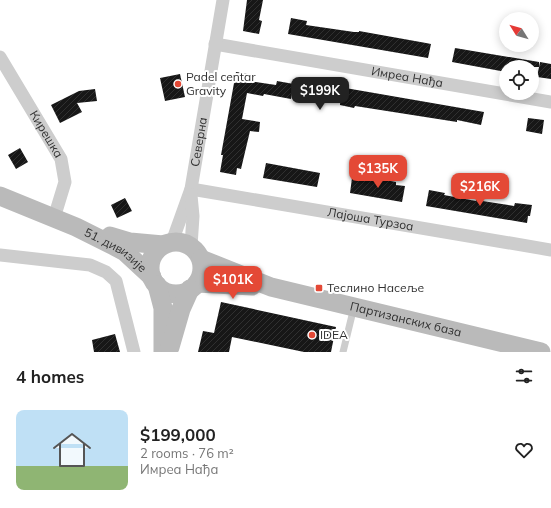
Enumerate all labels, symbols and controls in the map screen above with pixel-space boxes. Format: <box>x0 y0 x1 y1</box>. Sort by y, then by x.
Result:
north arrow <box>499 12 539 52</box>
map controls <box>499 12 539 100</box>
button: locate <box>499 60 539 100</box>
street label: Имреа Нађа <box>370 63 444 90</box>
place label: Padel centar Gravity <box>186 69 256 98</box>
pin: $199K <box>292 77 348 111</box>
marker: Padel centar Gravity <box>173 79 183 89</box>
text: $199K <box>300 82 340 98</box>
street label: Кирешка <box>27 108 67 160</box>
street label: Северна <box>187 116 210 168</box>
pin: $135K <box>350 155 406 189</box>
text: $135K <box>358 160 398 176</box>
pin: $216K <box>452 173 508 207</box>
text: $216K <box>460 178 500 194</box>
street label: Лајоша Турзоа <box>326 204 415 234</box>
street label: 51. дивизије <box>82 224 150 275</box>
pin: $101K <box>205 266 261 300</box>
text: $101K <box>213 271 253 287</box>
place label: Теслино Насеље <box>327 280 424 295</box>
marker: Теслино Насеље <box>314 283 324 293</box>
street label: Партизанских база <box>349 298 463 340</box>
place label: IDEA <box>320 327 348 342</box>
marker: IDEA <box>307 330 317 340</box>
icon: filters <box>513 365 535 387</box>
text: 4 homes <box>16 366 84 387</box>
text: $199,000 <box>140 424 216 445</box>
icon: home <box>48 426 96 474</box>
icon: heart <box>513 439 535 461</box>
text: 2 rooms · 76 m² <box>140 445 234 461</box>
text: Имреа Нађа <box>140 461 218 477</box>

